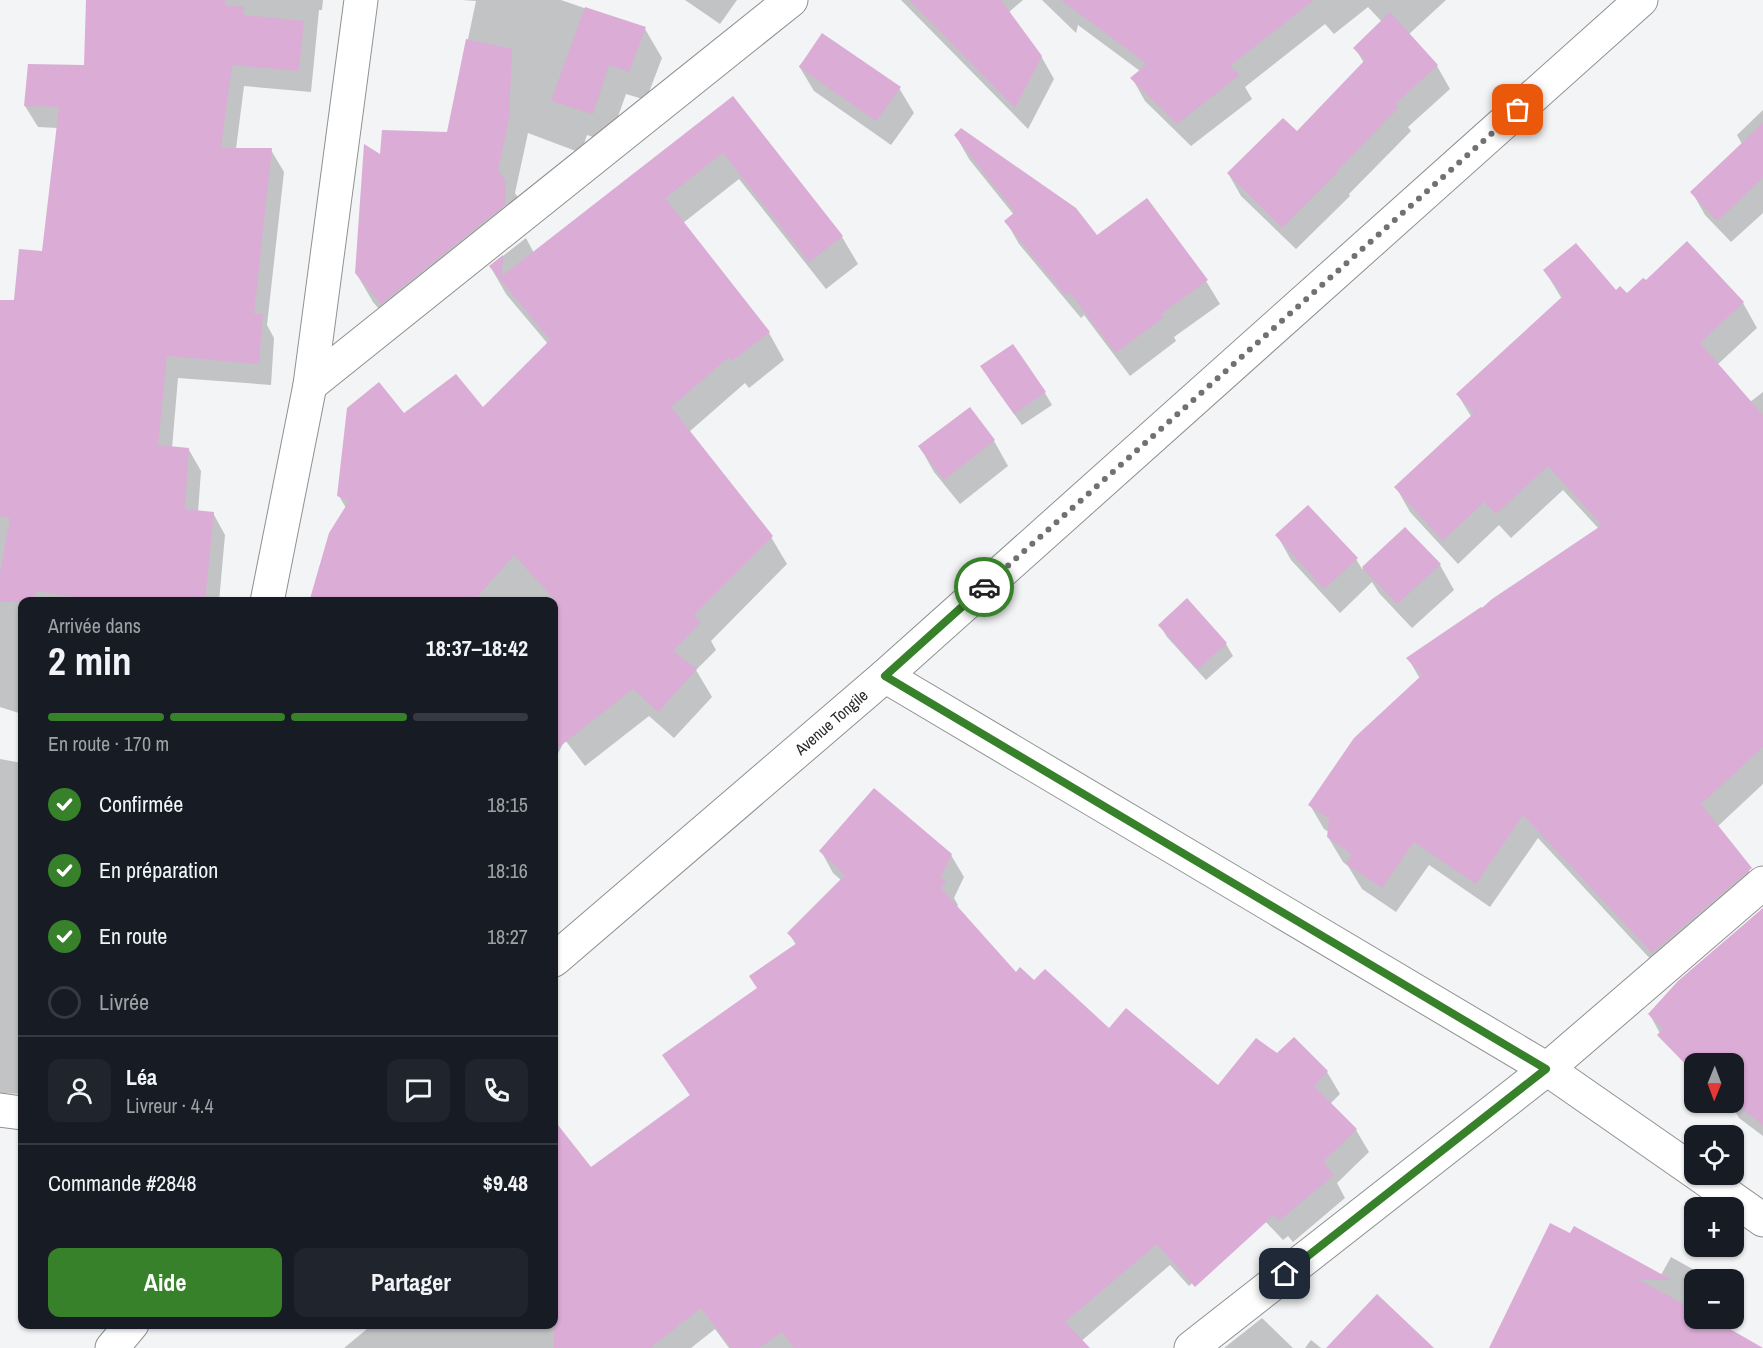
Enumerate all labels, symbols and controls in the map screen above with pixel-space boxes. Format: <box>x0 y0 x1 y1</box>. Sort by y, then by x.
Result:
pin <box>1492 84 1543 135</box>
icon: bag <box>1501 93 1534 126</box>
courier <box>954 557 1014 617</box>
icon: car <box>968 571 1001 604</box>
text: Arrivée dans <box>48 612 141 639</box>
text: 18:37–18:42 <box>426 633 528 663</box>
text: 2 min <box>48 635 132 687</box>
street label: Avenue Tongile <box>789 684 872 760</box>
text: En route · 170 m <box>48 730 169 757</box>
icon: check <box>48 788 81 821</box>
text: Confirmée <box>99 789 183 819</box>
text: 18:15 <box>487 791 528 818</box>
icon: check <box>48 854 81 887</box>
text: En préparation <box>99 855 218 885</box>
text: 18:16 <box>487 857 528 884</box>
icon: check <box>48 920 81 953</box>
text: En route <box>99 921 167 951</box>
text: 18:27 <box>487 923 528 950</box>
text: Livrée <box>99 987 149 1017</box>
north arrow <box>1684 1053 1744 1113</box>
map controls <box>1684 1053 1744 1329</box>
button: person <box>48 1059 111 1122</box>
button: chat <box>387 1059 450 1122</box>
button: phone <box>465 1059 528 1122</box>
text: Léa <box>126 1062 157 1092</box>
text: Livreur · 4.4 <box>126 1092 214 1119</box>
button: locate <box>1684 1125 1744 1185</box>
text: Commande #2848 <box>48 1168 196 1198</box>
text: $9.48 <box>483 1168 528 1198</box>
button: + <box>1684 1197 1744 1257</box>
button: Aide <box>48 1248 282 1317</box>
button: Partager <box>294 1248 528 1317</box>
pin <box>1259 1248 1310 1299</box>
icon: home <box>1268 1257 1301 1290</box>
button: − <box>1684 1269 1744 1329</box>

